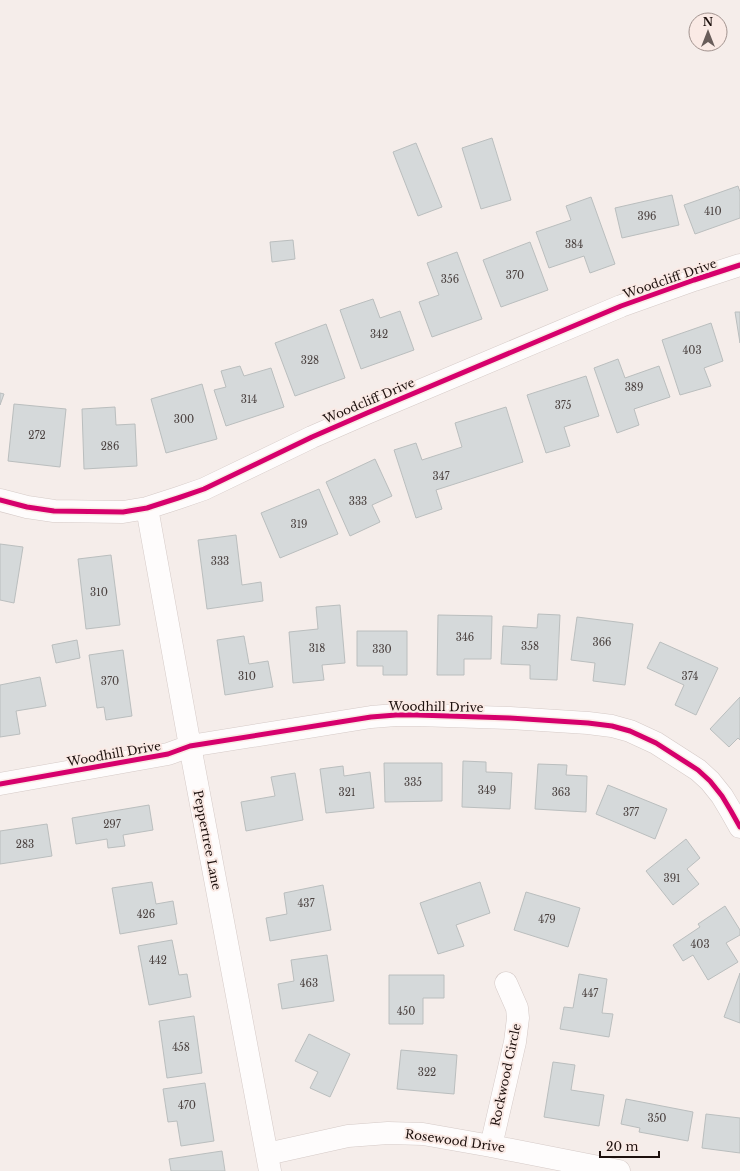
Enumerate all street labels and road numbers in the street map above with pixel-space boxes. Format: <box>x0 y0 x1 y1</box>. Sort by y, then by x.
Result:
street label: Woodcliff Drive <box>620 255 719 302</box>
street label: Woodcliff Drive <box>320 374 417 427</box>
street label: Woodhill Drive <box>387 698 484 715</box>
street label: Woodhill Drive <box>65 738 162 769</box>
street label: Peppertree Lane <box>190 789 225 891</box>
street label: Rockwood Circle <box>487 1022 524 1128</box>
street label: Rosewood Drive <box>404 1126 506 1155</box>

